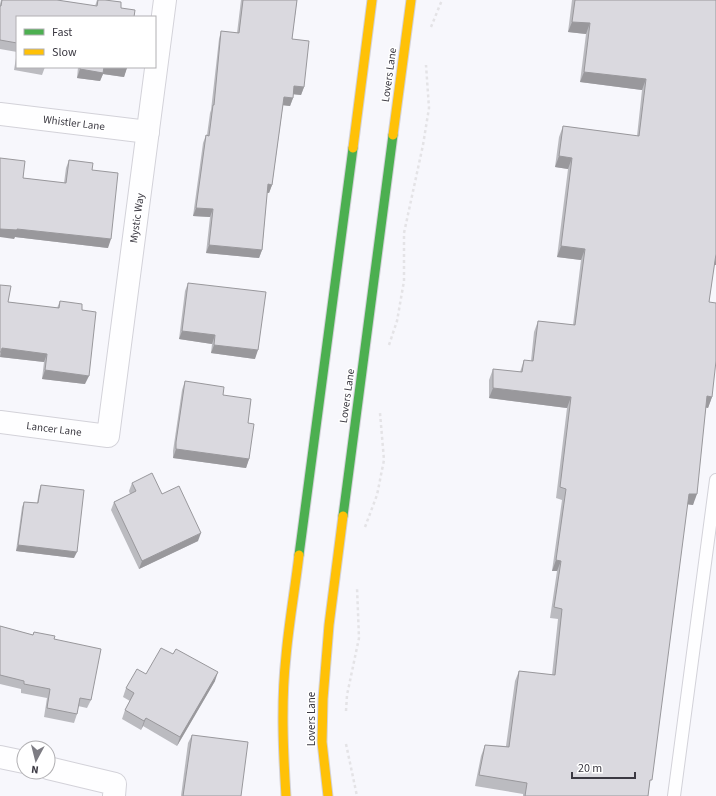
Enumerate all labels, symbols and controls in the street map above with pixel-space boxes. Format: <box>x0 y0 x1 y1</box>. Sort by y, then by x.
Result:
legend <box>16 16 156 68</box>
text: Fast <box>52 24 72 41</box>
text: Slow <box>52 44 77 61</box>
street label: Lovers Lane <box>378 46 400 103</box>
street label: Whistler Lane <box>42 112 106 134</box>
street label: Mystic Way <box>126 192 148 244</box>
street label: Lovers Lane <box>336 367 358 424</box>
street label: Lancer Lane <box>26 418 83 440</box>
street label: Lovers Lane <box>304 691 319 746</box>
north arrow <box>16 740 56 780</box>
scale bar <box>572 754 635 780</box>
text: 20 m <box>578 760 602 777</box>
text: N <box>30 762 39 777</box>

